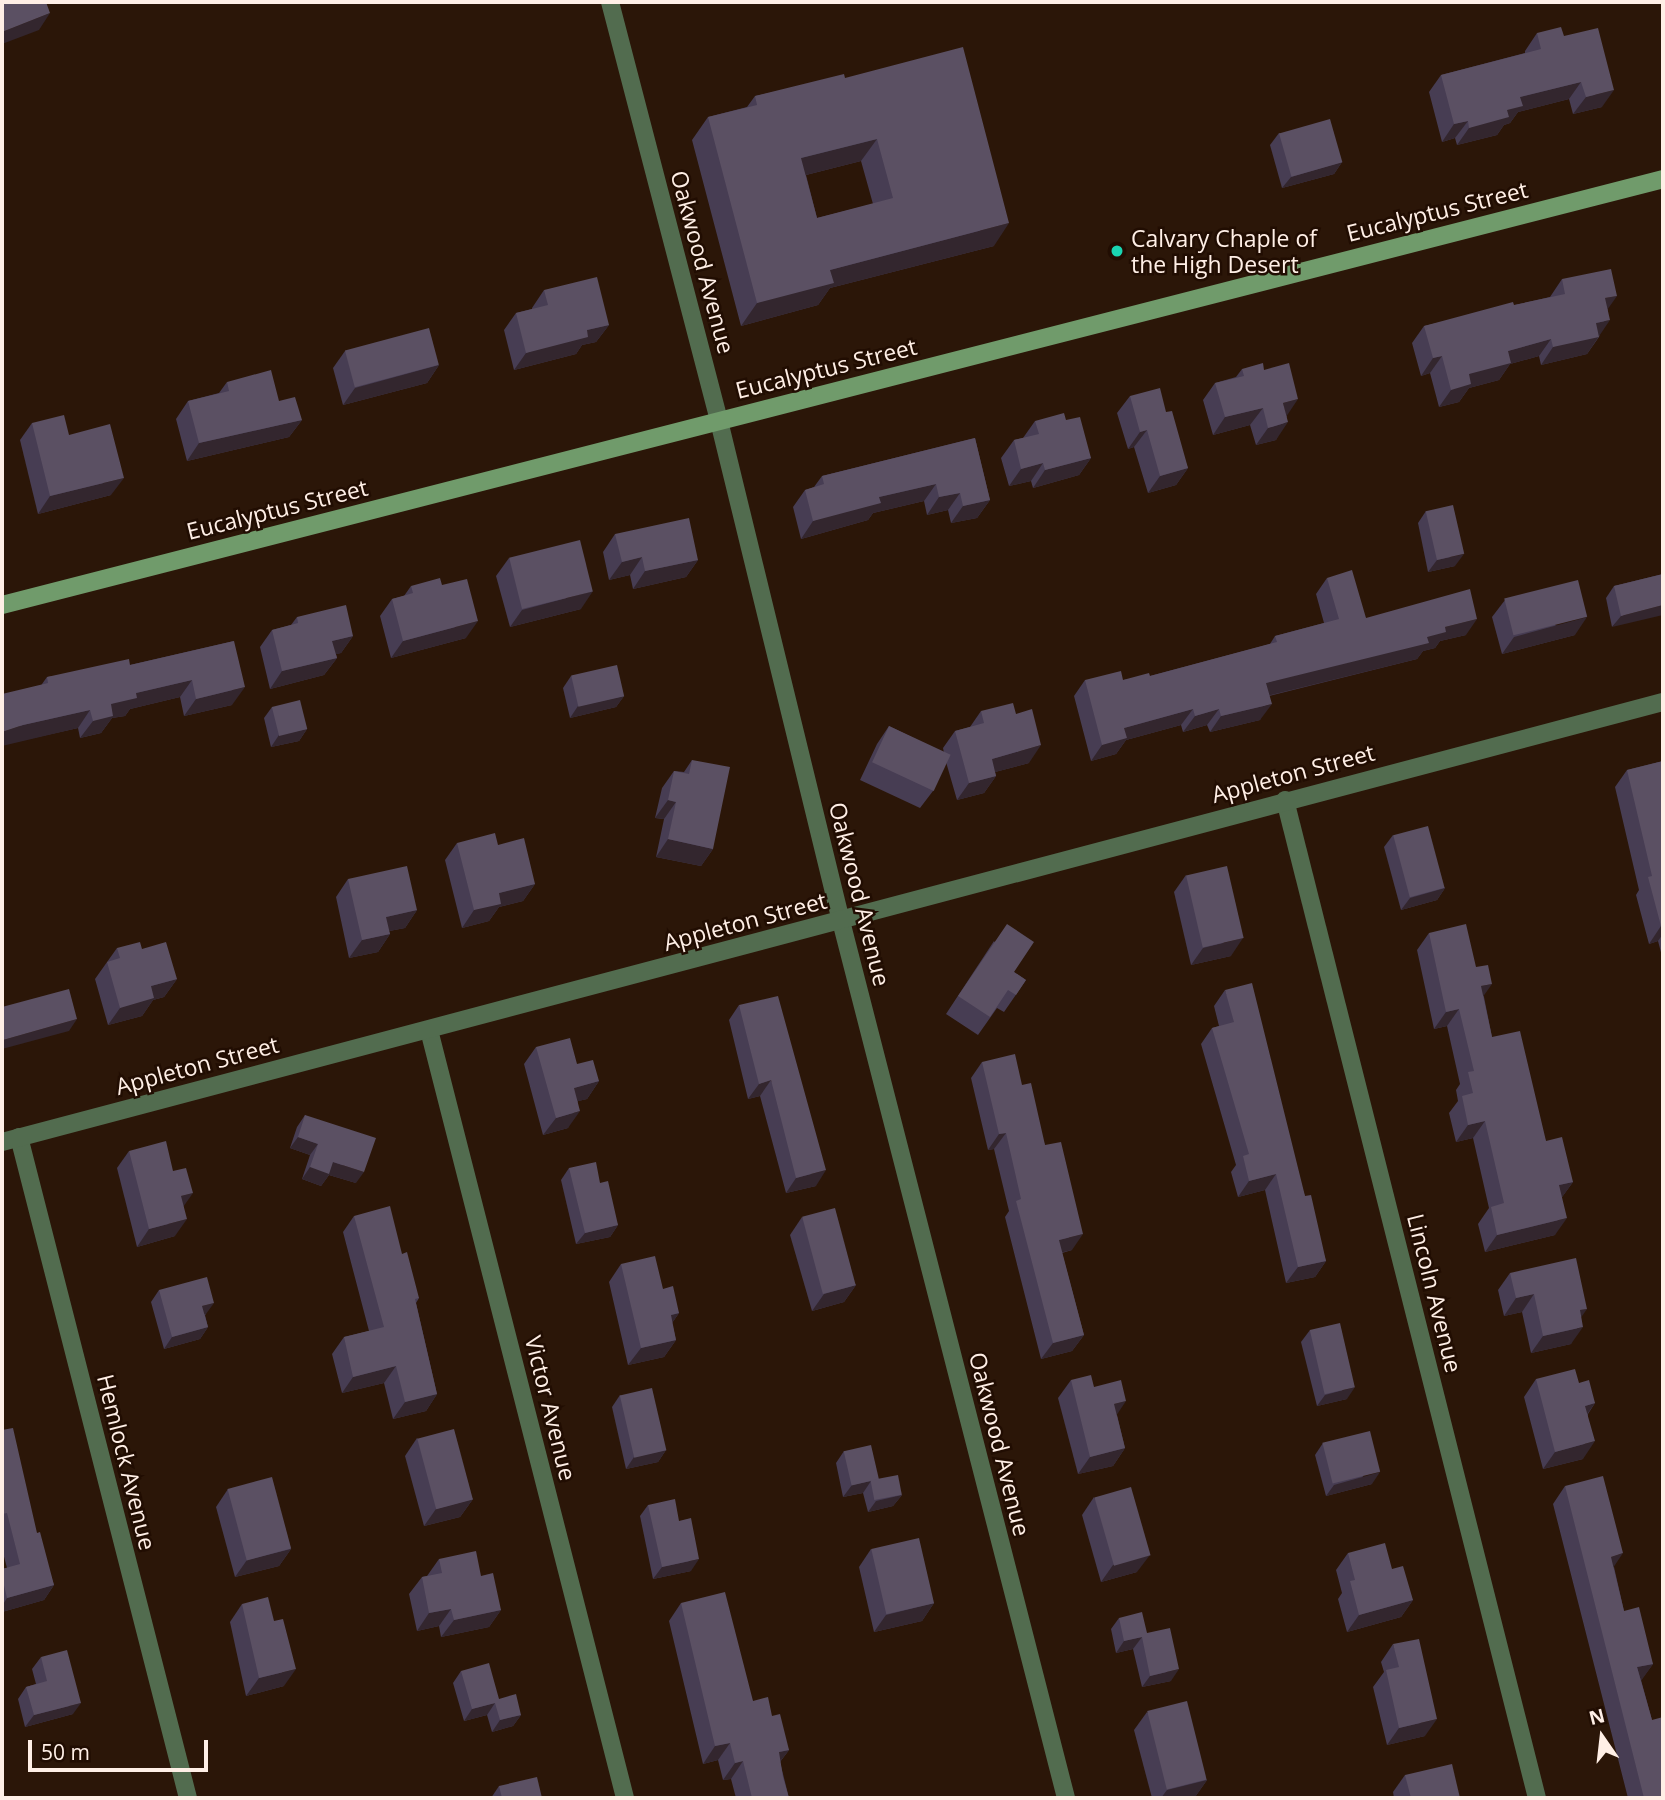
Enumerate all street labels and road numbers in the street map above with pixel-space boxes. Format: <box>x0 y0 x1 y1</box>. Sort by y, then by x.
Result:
street label: Oakwood Avenue <box>665 167 741 357</box>
street label: Eucalyptus Street <box>1344 175 1530 247</box>
street label: Eucalyptus Street <box>733 332 919 404</box>
street label: Eucalyptus Street <box>184 473 370 545</box>
street label: Appleton Street <box>1208 738 1378 808</box>
street label: Oakwood Avenue <box>824 799 896 989</box>
street label: Appleton Street <box>660 886 830 956</box>
street label: Appleton Street <box>112 1030 282 1100</box>
street label: Lincoln Avenue <box>1402 1211 1468 1375</box>
street label: Victor Avenue <box>520 1333 582 1483</box>
street label: Oakwood Avenue <box>964 1349 1036 1539</box>
street label: Hemlock Avenue <box>92 1371 162 1553</box>

